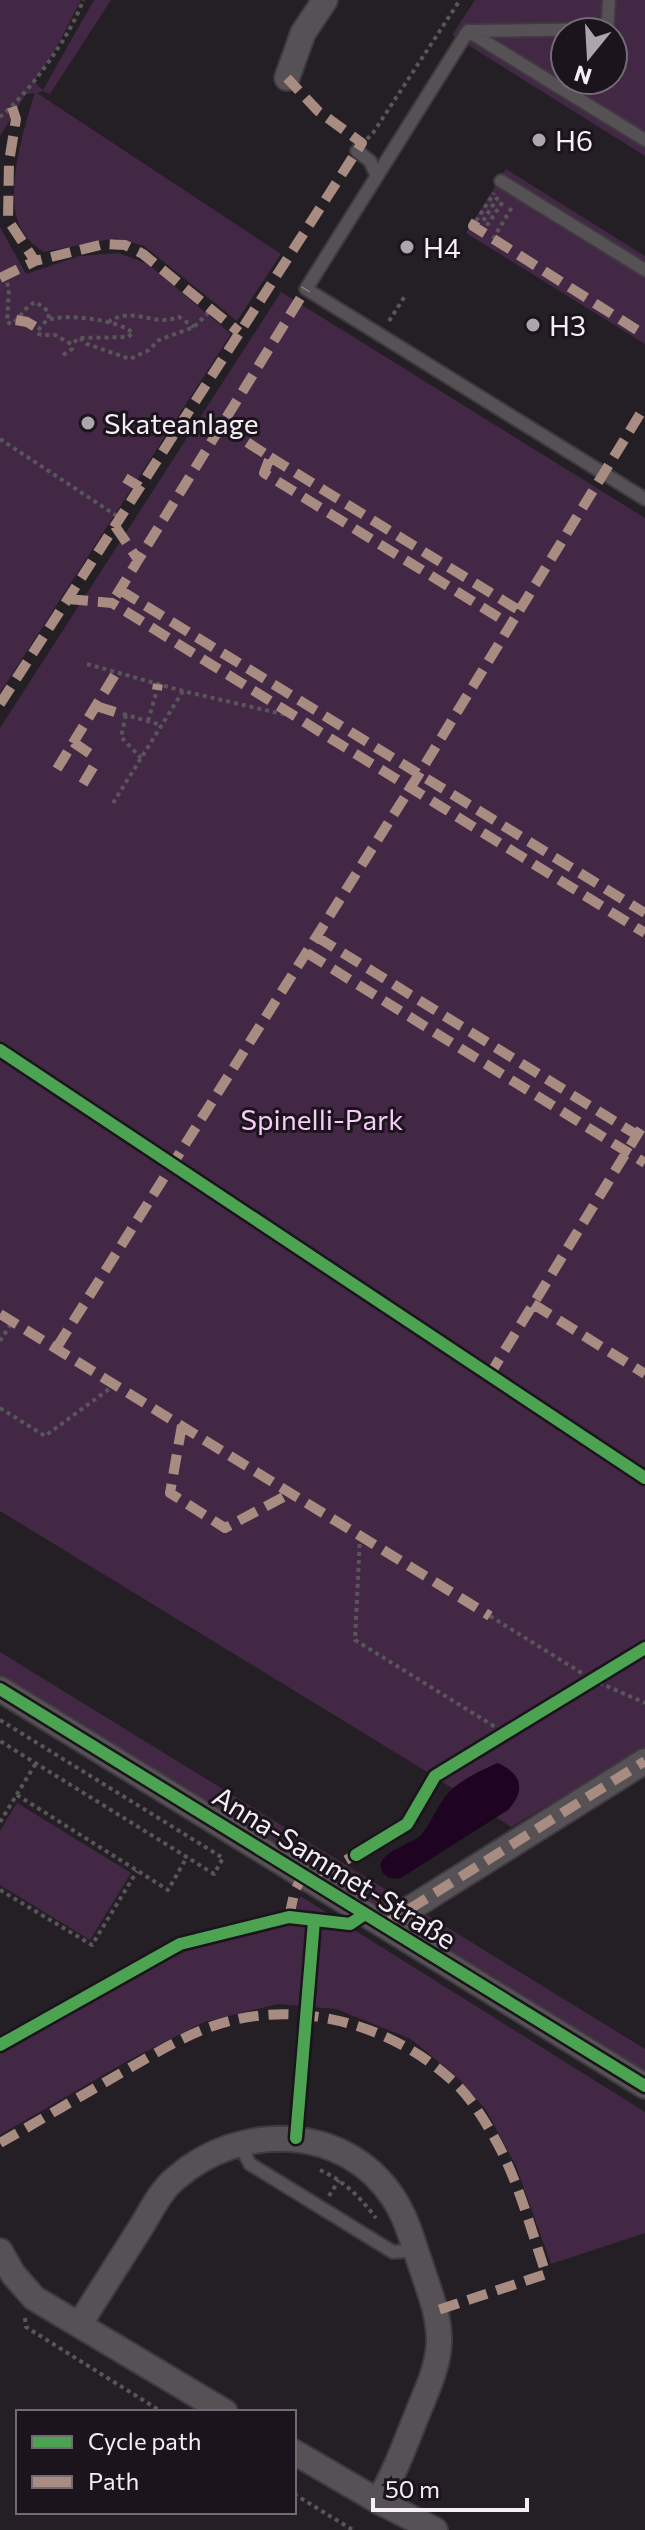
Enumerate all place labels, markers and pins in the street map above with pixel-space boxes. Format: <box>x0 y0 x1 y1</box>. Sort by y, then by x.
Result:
place label: H6 <box>555 123 593 157</box>
marker: H6 <box>530 131 548 149</box>
place label: H4 <box>423 230 461 264</box>
marker: H4 <box>398 238 416 256</box>
place label: H3 <box>549 308 586 342</box>
marker: H3 <box>524 316 542 334</box>
place label: Skateanlage <box>104 406 258 440</box>
marker: Skateanlage <box>79 414 97 432</box>

